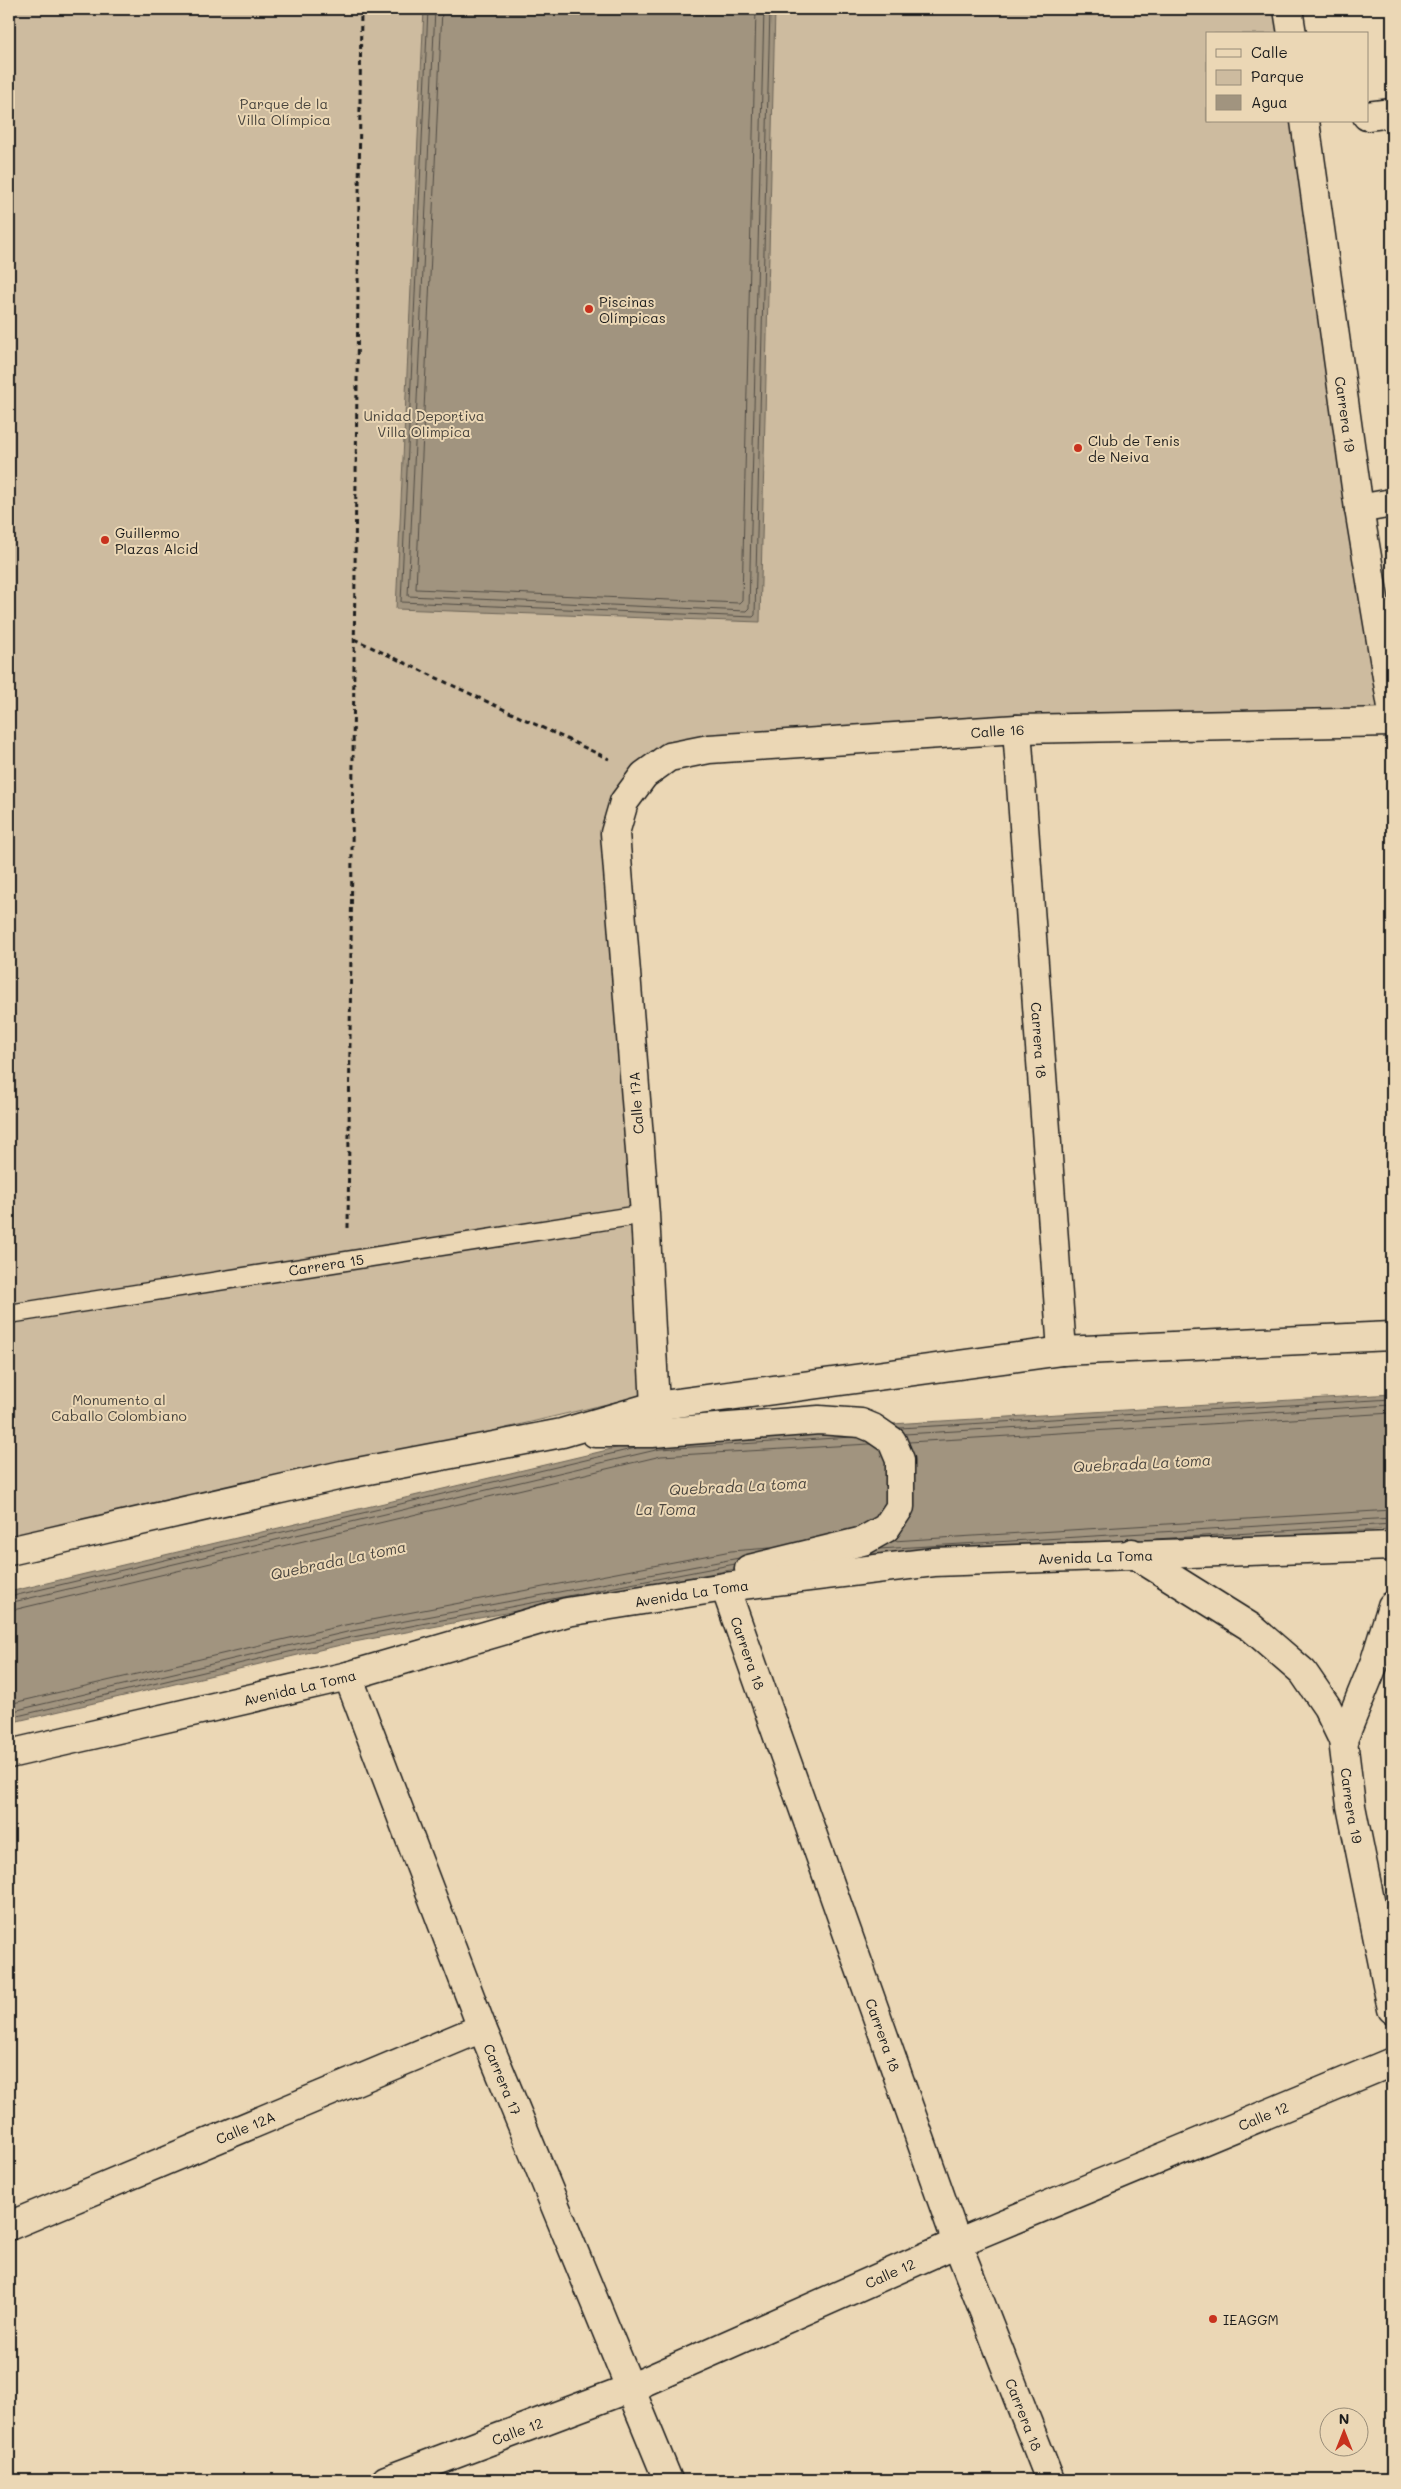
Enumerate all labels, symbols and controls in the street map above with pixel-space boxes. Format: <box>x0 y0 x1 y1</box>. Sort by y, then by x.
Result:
legend <box>1206 32 1368 122</box>
text: Calle <box>1251 42 1288 62</box>
text: Parque <box>1251 66 1304 86</box>
text: Agua <box>1251 92 1288 112</box>
park label: Parque de la Villa Olímpica <box>237 94 331 129</box>
place label: Piscinas Olímpicas <box>599 292 666 327</box>
marker: Piscinas Olímpicas <box>583 303 595 315</box>
street label: Carrera 19 <box>1331 375 1360 453</box>
park label: Unidad Deportiva Villa Olimpica <box>363 406 485 441</box>
place label: Club de Tenis de Neiva <box>1088 431 1180 466</box>
marker: Club de Tenis de Neiva <box>1072 442 1084 454</box>
place label: Guillermo Plazas Alcid <box>115 523 198 558</box>
marker: Guillermo Plazas Alcid <box>99 534 111 546</box>
street label: Calle 16 <box>970 719 1024 741</box>
street label: Carrera 18 <box>1027 1001 1052 1079</box>
street label: Calle 17A <box>624 1071 648 1135</box>
street label: Carrera 15 <box>287 1249 365 1279</box>
park label: Monumento al Caballo Colombiano <box>51 1390 187 1425</box>
water label: Quebrada La toma <box>1073 1449 1211 1477</box>
water label: Quebrada La toma <box>669 1472 807 1500</box>
water label: La Toma <box>636 1499 696 1519</box>
water label: Quebrada La toma <box>268 1536 408 1584</box>
street label: Avenida La Toma <box>1038 1545 1153 1568</box>
street label: Avenida La Toma <box>633 1575 750 1611</box>
street label: Carrera 18 <box>727 1614 770 1692</box>
street label: Avenida La Toma <box>241 1665 358 1709</box>
street label: Carrera 19 <box>1337 1767 1368 1845</box>
street label: Carrera 18 <box>862 1996 905 2074</box>
street label: Carrera 17 <box>480 2041 526 2118</box>
street label: Calle 12 <box>1235 2097 1291 2135</box>
street label: Calle 12A <box>213 2106 278 2148</box>
street label: Calle 12 <box>862 2253 918 2292</box>
place label: IEAGGM <box>1223 2310 1279 2329</box>
marker: IEAGGM <box>1207 2313 1219 2325</box>
street label: Carrera 18 <box>1001 2375 1047 2454</box>
north arrow <box>1318 2406 1368 2456</box>
text: N <box>1339 2409 1349 2428</box>
street label: Calle 12 <box>489 2413 545 2449</box>

